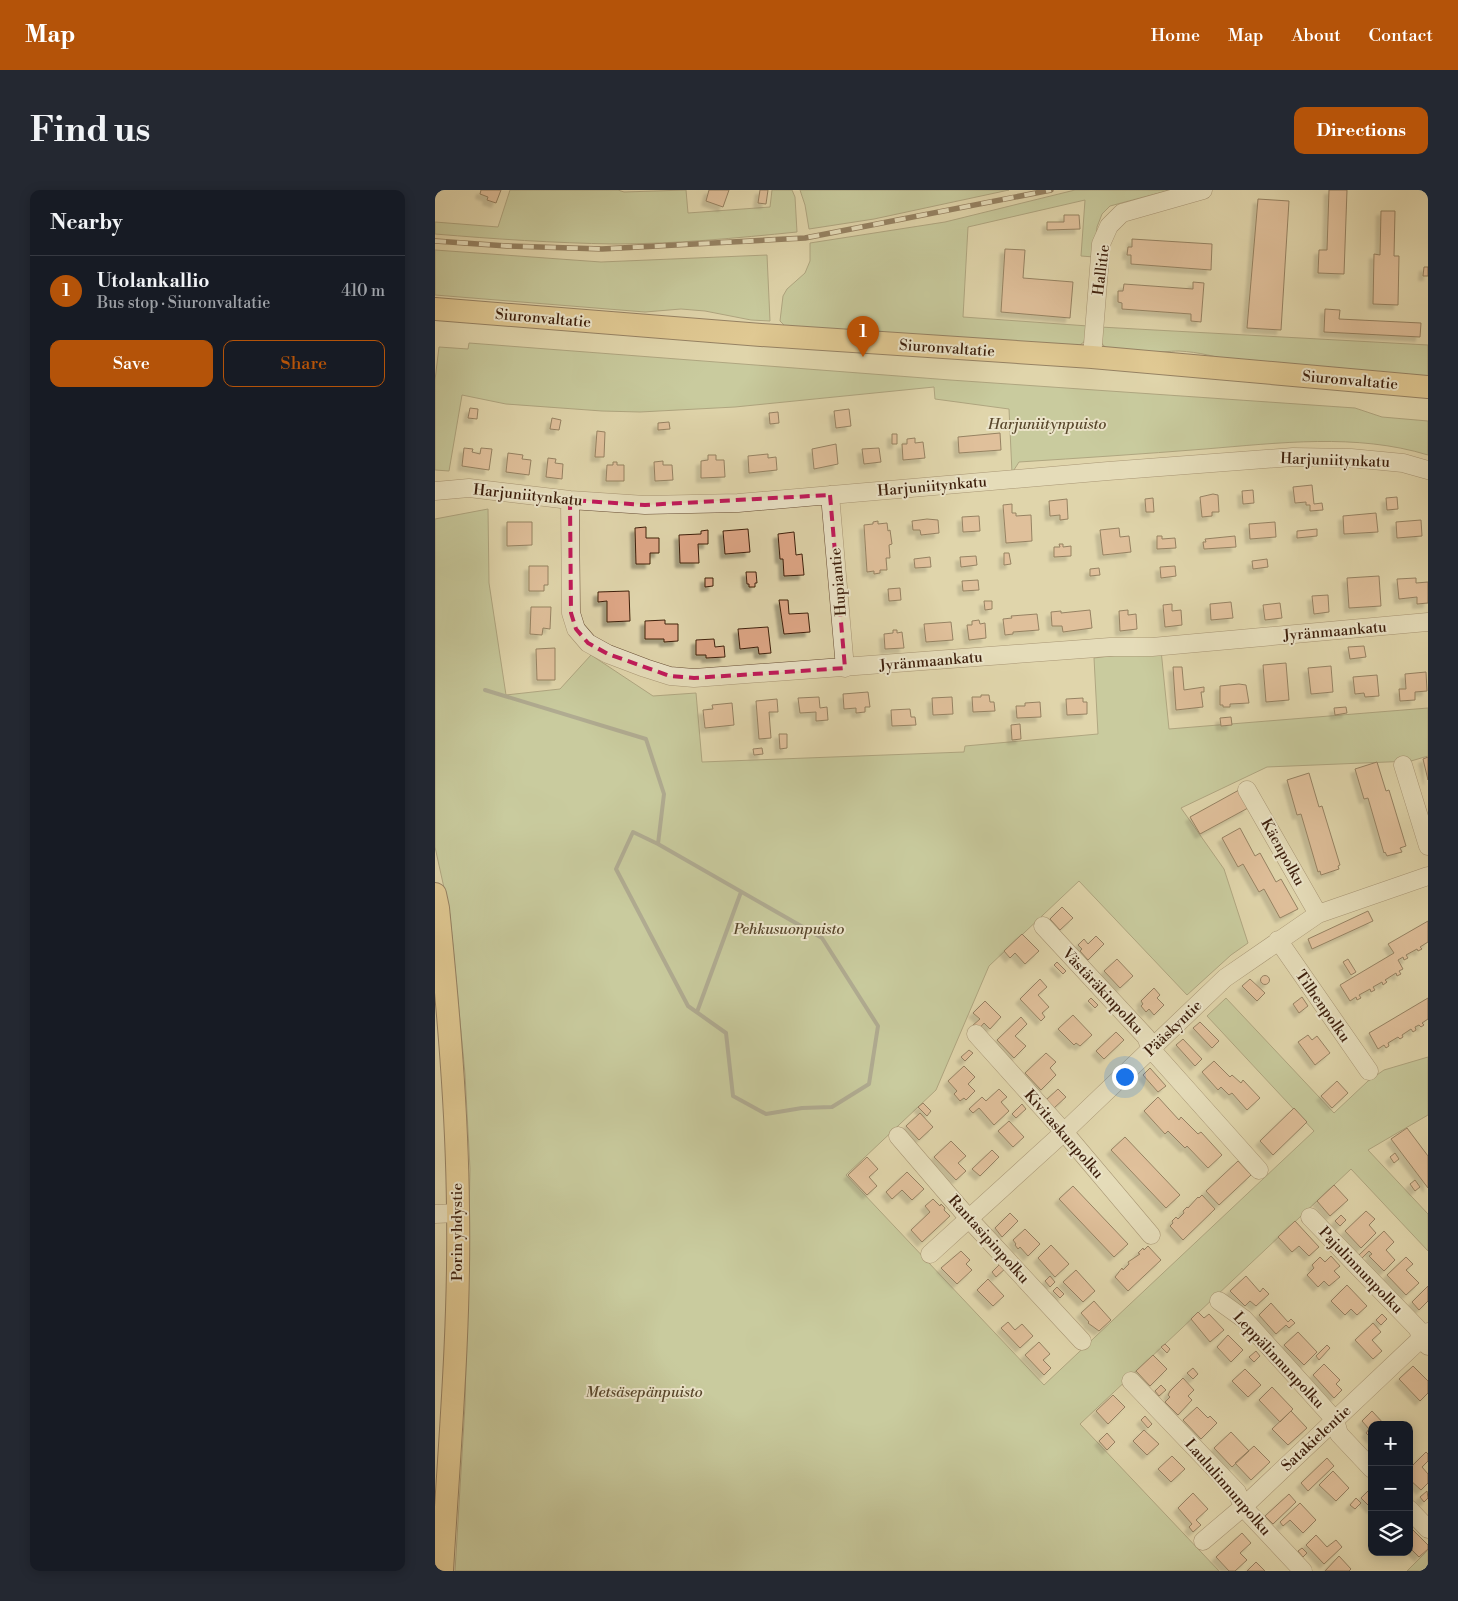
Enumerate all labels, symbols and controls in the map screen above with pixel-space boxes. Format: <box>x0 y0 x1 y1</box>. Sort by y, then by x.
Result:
text: Map <box>25 20 75 50</box>
text: Home <box>1151 24 1200 47</box>
text: Map <box>1228 24 1264 47</box>
text: About <box>1292 24 1341 47</box>
text: Contact <box>1369 24 1433 47</box>
button: Directions <box>1294 107 1428 154</box>
text: Find us <box>30 109 150 152</box>
text: Nearby <box>50 210 123 236</box>
street label: Hallitie <box>1089 244 1114 297</box>
text: Utolankallio <box>97 269 210 293</box>
text: 1 <box>62 281 70 301</box>
text: 410 m <box>341 281 385 301</box>
text: Bus stop · Siuronvaltatie <box>97 293 270 313</box>
street label: Siuronvaltatie <box>494 305 592 332</box>
pin: 1 <box>847 316 879 357</box>
street label: Siuronvaltatie <box>898 336 996 361</box>
button: Save <box>50 340 213 387</box>
button: Share <box>223 340 385 387</box>
street label: Siuronvaltatie <box>1301 367 1399 394</box>
park label: Harjuniitynpuisto <box>987 415 1106 434</box>
street label: Harjuniitynkatu <box>1280 449 1391 472</box>
street label: Harjuniitynkatu <box>876 472 988 501</box>
street label: Harjuniitynkatu <box>472 480 584 511</box>
street label: Hupiantie <box>826 547 851 617</box>
street label: Jyränmaankatu <box>1282 617 1388 646</box>
street label: Jyränmaankatu <box>878 647 984 676</box>
street label: Käenpolku <box>1256 815 1309 890</box>
park label: Pehkusuonpuisto <box>733 920 845 939</box>
street label: Västäräkinpolku <box>1057 944 1148 1039</box>
street label: Tilhenpolku <box>1291 967 1355 1046</box>
street label: Pääskyntie <box>1141 996 1206 1061</box>
your location <box>1112 1064 1138 1090</box>
street label: Kivitaskunpolku <box>1020 1086 1108 1183</box>
street label: Porin yhdystie <box>448 1183 467 1281</box>
street label: Rantasipinpolku <box>944 1191 1034 1288</box>
street label: Pajulinnunpolku <box>1314 1223 1407 1318</box>
street label: Leppälinnunpolku <box>1229 1308 1329 1413</box>
park label: Metsäsepänpuisto <box>585 1383 703 1402</box>
street label: Satakielentie <box>1277 1401 1355 1475</box>
map controls <box>1368 1421 1413 1556</box>
button: + <box>1368 1421 1413 1466</box>
street label: Laululinnunpolku <box>1180 1435 1275 1540</box>
button: − <box>1368 1466 1413 1511</box>
button: layers <box>1368 1511 1413 1556</box>

